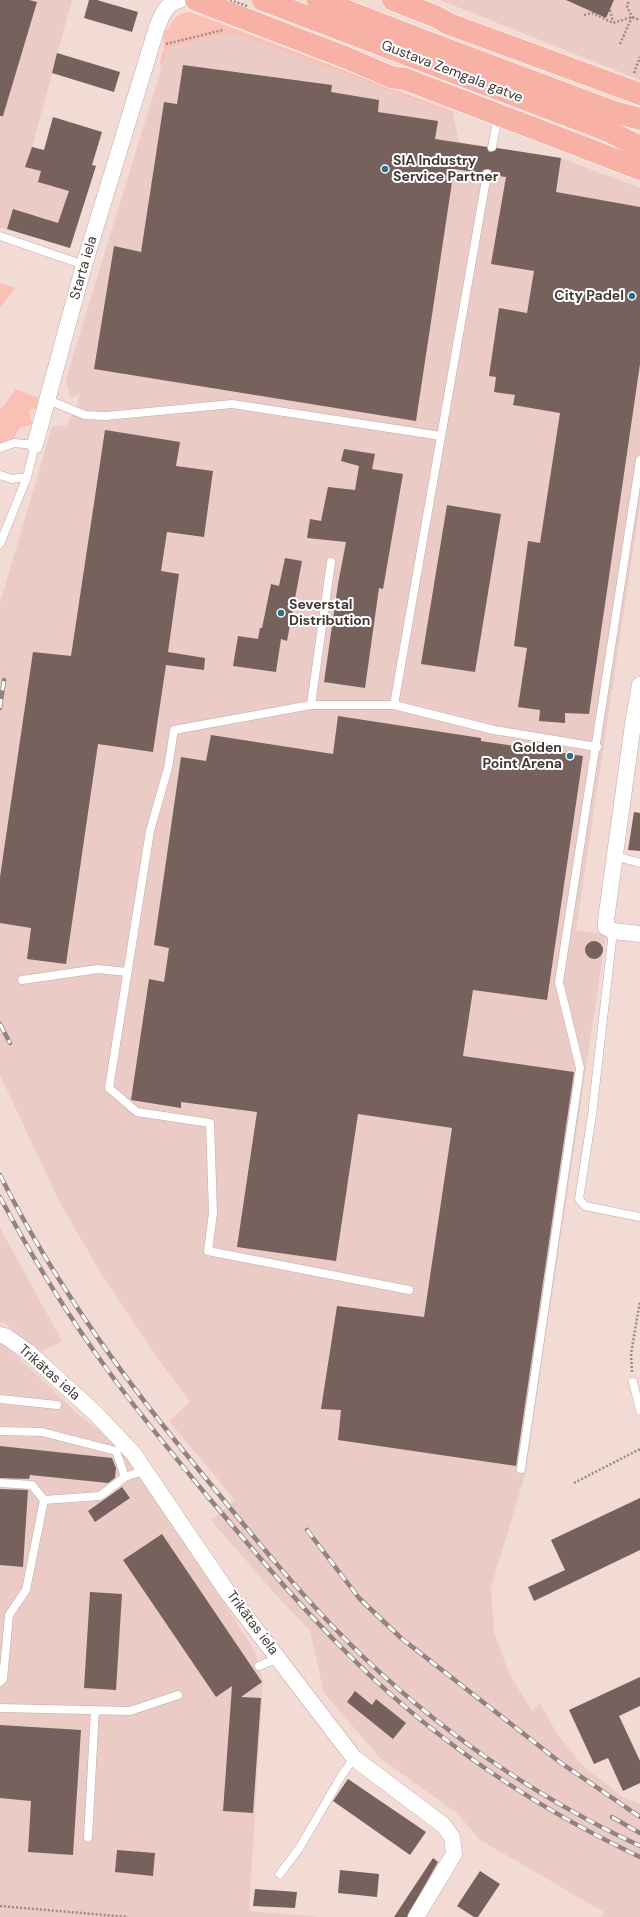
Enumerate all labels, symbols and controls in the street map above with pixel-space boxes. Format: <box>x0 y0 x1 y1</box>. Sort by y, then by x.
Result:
street label: Gustava Zemgala gatve <box>379 37 525 107</box>
place label: SIA Industry Service Partner <box>393 153 498 186</box>
marker: SIA Industry Service Partner <box>380 164 390 174</box>
street label: Starta iela <box>67 234 101 302</box>
place label: City Padel <box>554 288 624 304</box>
marker: City Padel <box>627 291 637 301</box>
place label: Severstal Distribution <box>289 597 370 630</box>
marker: Severstal Distribution <box>276 608 286 618</box>
place label: Golden Point Arena <box>483 740 562 772</box>
marker: Golden Point Arena <box>565 751 575 761</box>
street label: Trikātas iela <box>15 1342 83 1404</box>
street label: Trikātas iela <box>222 1588 282 1658</box>

